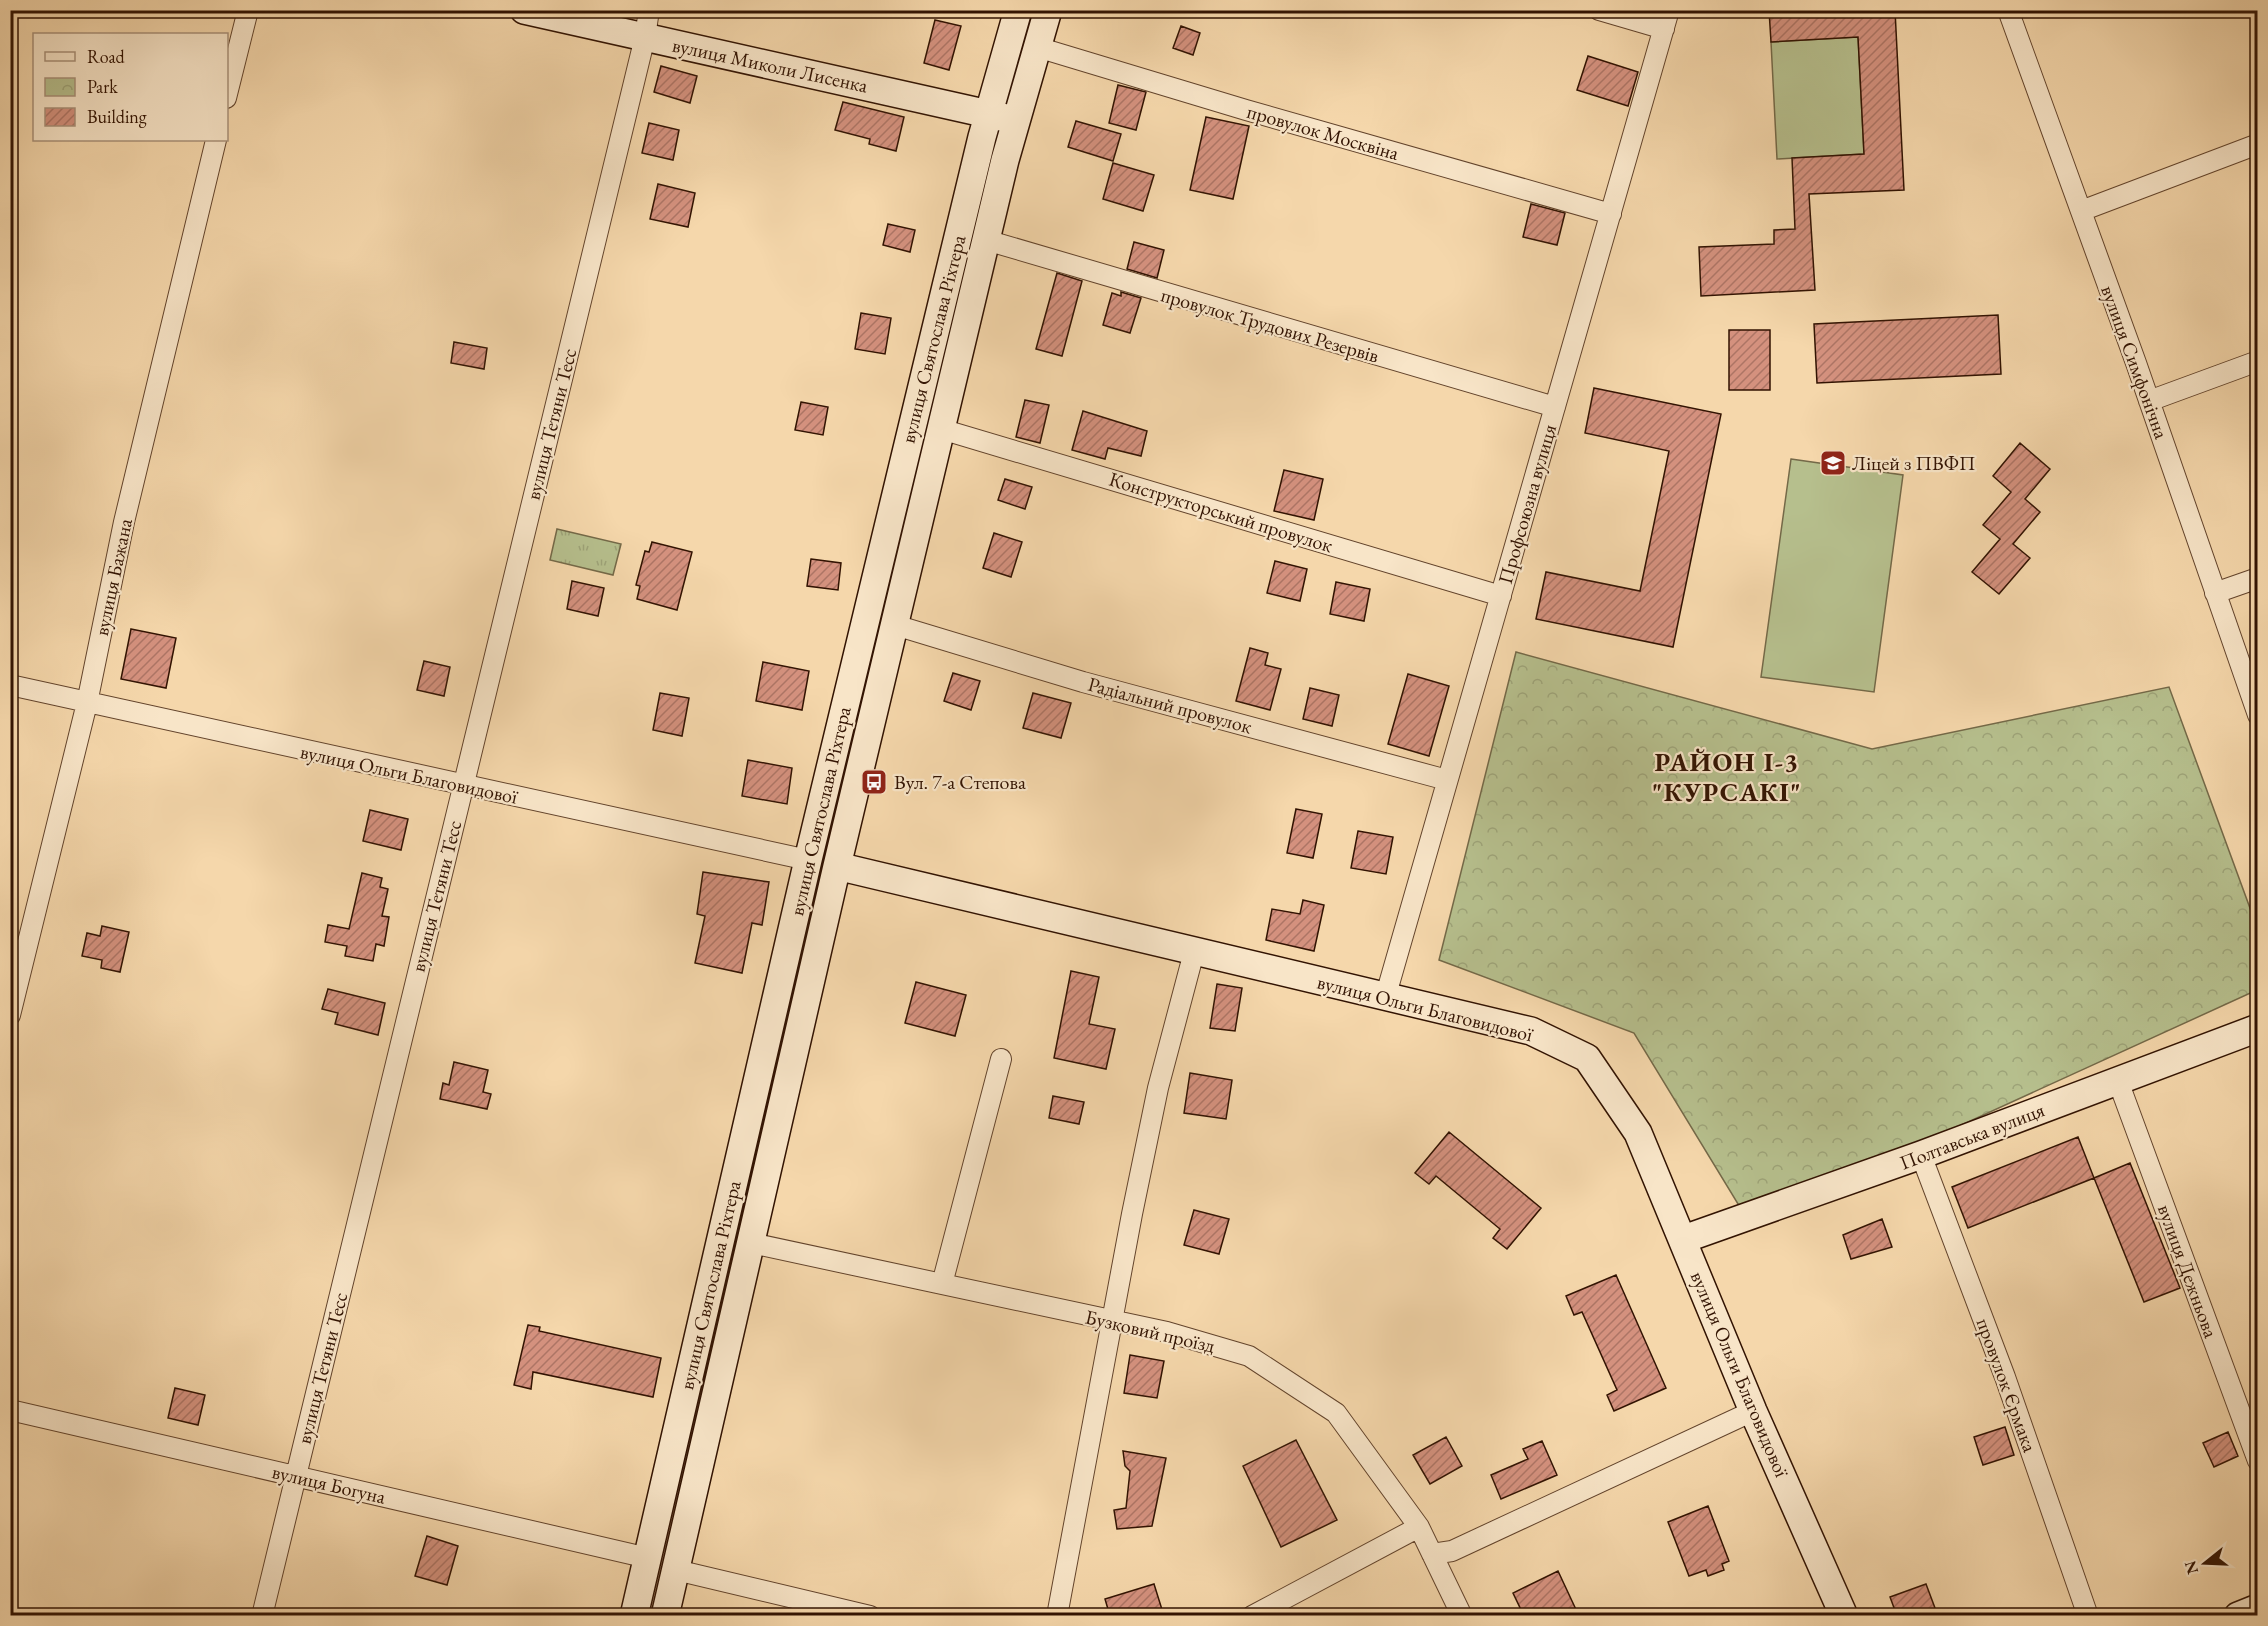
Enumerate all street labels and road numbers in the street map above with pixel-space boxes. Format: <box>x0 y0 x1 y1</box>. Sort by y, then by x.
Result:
street label: вулиця Миколи Лисенка <box>670 32 870 98</box>
street label: провулок Москвіна <box>1244 98 1402 166</box>
street label: вулиця Святослава Ріхтера <box>895 232 971 446</box>
street label: провулок Трудових Резервів <box>1158 281 1382 369</box>
street label: вулиця Симфонічна <box>2095 282 2175 442</box>
street label: вулиця Тетяни Тесс <box>520 345 582 503</box>
street label: Профсоюзна вулиця <box>1492 421 1562 587</box>
street label: Конструкторський провулок <box>1106 466 1336 559</box>
street label: вулиця Бажана <box>88 516 138 638</box>
street label: Радіальний провулок <box>1085 671 1255 740</box>
street label: вулиця Святослава Ріхтера <box>783 704 857 918</box>
street label: вулиця Ольги Благовидової <box>298 738 521 810</box>
street label: вулиця Тетяни Тесс <box>405 817 467 975</box>
street label: вулиця Ольги Благовидової <box>1315 969 1537 1048</box>
street label: Полтавська вулиця <box>1896 1096 2048 1176</box>
street label: вулиця Святослава Ріхтера <box>673 1178 747 1392</box>
street label: вулиця Дежньова <box>2152 1201 2224 1341</box>
street label: вулиця Ольги Благовидової <box>1685 1267 1796 1482</box>
street label: вулиця Тетяни Тесс <box>291 1289 353 1447</box>
street label: Бузковий проїзд <box>1083 1303 1217 1359</box>
street label: провулок Єрмака <box>1971 1314 2043 1456</box>
street label: вулиця Богуна <box>270 1458 388 1510</box>

